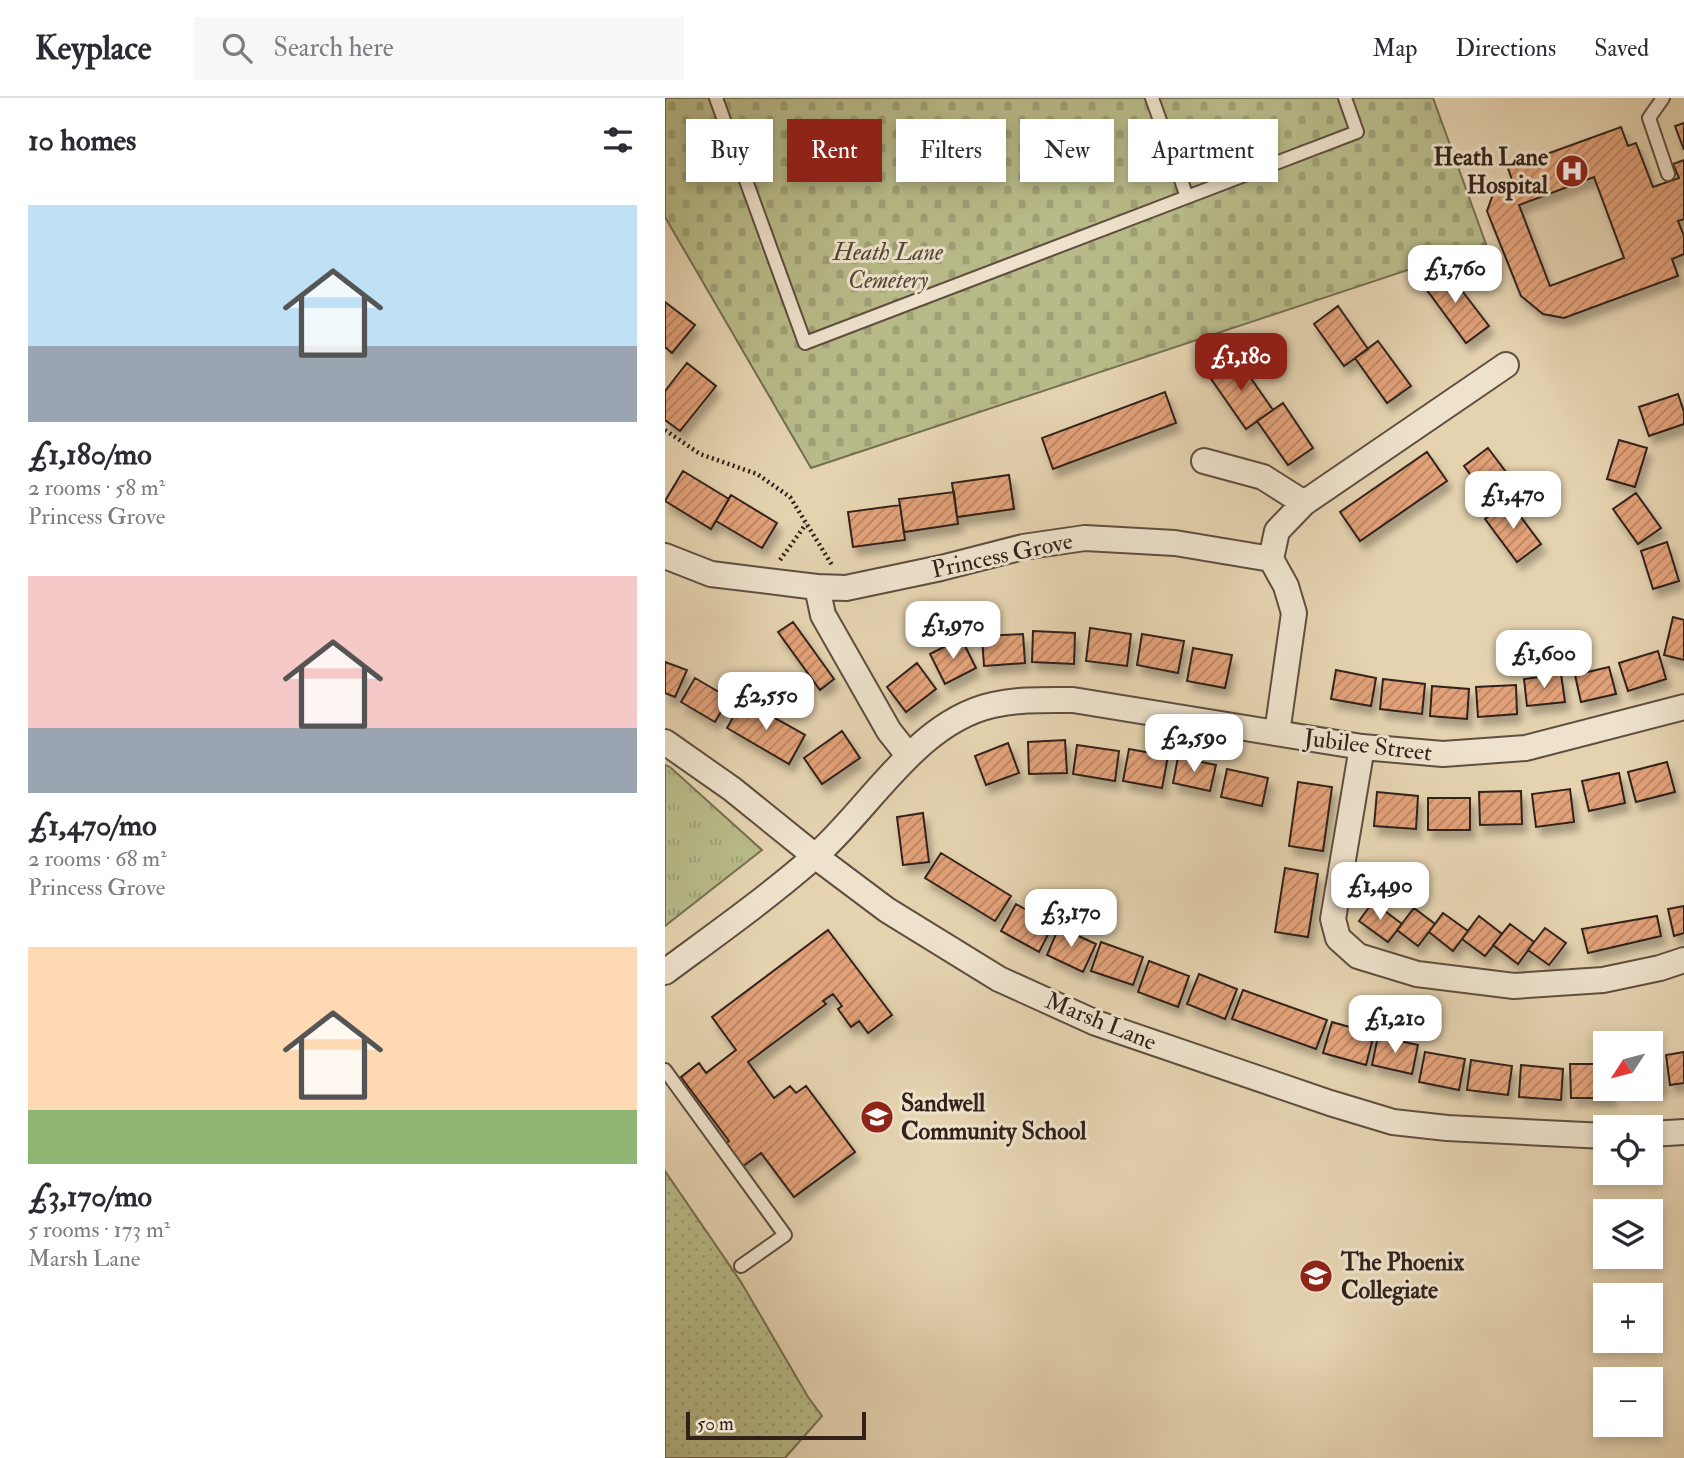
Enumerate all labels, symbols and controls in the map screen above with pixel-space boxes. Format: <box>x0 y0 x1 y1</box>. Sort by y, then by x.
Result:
search box <box>194 17 684 80</box>
text: Keyplace <box>35 28 152 69</box>
icon: search <box>218 29 256 67</box>
text: Search here <box>274 32 394 64</box>
text: Map <box>1372 33 1417 64</box>
text: Directions <box>1455 33 1556 64</box>
text: Saved <box>1594 33 1649 64</box>
chip: Buy <box>686 119 773 182</box>
chip: Rent <box>787 119 882 182</box>
chip: Filters <box>896 119 1006 182</box>
chip: New <box>1020 119 1114 182</box>
chip: Apartment <box>1128 119 1278 182</box>
icon: filters <box>599 121 637 159</box>
text: 10 homes <box>28 122 136 159</box>
place label: Heath Lane Hospital <box>1434 142 1549 201</box>
hospital icon: Heath Lane Hospital <box>1553 152 1591 190</box>
park label: Heath Lane Cemetery <box>832 237 944 296</box>
pin: £1,760 <box>1398 246 1512 305</box>
icon: home <box>270 250 396 376</box>
text: £1,760 <box>1424 253 1486 282</box>
pin: £1,180 <box>1184 334 1298 393</box>
text: £1,180 <box>1211 341 1271 370</box>
text: £1,180/mo <box>28 436 152 473</box>
pin: £1,470 <box>1456 472 1570 531</box>
text: 2 rooms · 58 m² <box>28 473 165 502</box>
text: £1,470 <box>1481 479 1545 508</box>
text: Princess Grove <box>28 502 165 531</box>
street label: Princess Grove <box>929 525 1075 586</box>
pin: £1,970 <box>896 602 1010 661</box>
text: £1,970 <box>921 609 985 638</box>
icon: home <box>270 621 396 747</box>
pin: £1,600 <box>1487 630 1601 690</box>
text: £1,600 <box>1512 638 1576 667</box>
pin: £2,550 <box>709 672 823 732</box>
text: £2,550 <box>734 680 798 709</box>
pin: £2,590 <box>1137 714 1251 774</box>
text: £2,590 <box>1161 722 1227 751</box>
street label: Jubilee Street <box>1301 722 1434 769</box>
text: £1,470/mo <box>28 807 157 844</box>
text: 2 rooms · 68 m² <box>28 844 167 873</box>
pin: £1,490 <box>1323 862 1437 922</box>
text: £1,490 <box>1347 870 1413 899</box>
text: Princess Grove <box>28 873 165 902</box>
pin: £3,170 <box>1014 890 1128 949</box>
text: £3,170 <box>1041 897 1101 926</box>
street label: Marsh Lane <box>1041 985 1161 1058</box>
icon: home <box>270 992 396 1118</box>
pin: £1,210 <box>1338 996 1452 1055</box>
text: £1,210 <box>1365 1003 1425 1032</box>
north arrow <box>1593 1031 1663 1101</box>
map controls <box>1593 1031 1663 1437</box>
place label: Sandwell Community School <box>901 1088 1087 1147</box>
school or university icon: Sandwell Community School <box>858 1098 896 1136</box>
button: locate <box>1593 1115 1663 1185</box>
text: £3,170/mo <box>28 1178 152 1215</box>
button: layers <box>1593 1199 1663 1269</box>
text: 5 rooms · 173 m² <box>28 1215 170 1244</box>
text: Marsh Lane <box>28 1244 140 1273</box>
place label: The Phoenix Collegiate <box>1340 1247 1464 1306</box>
school or university icon: The Phoenix Collegiate <box>1297 1257 1335 1295</box>
button: + <box>1593 1283 1663 1353</box>
button: − <box>1593 1367 1663 1437</box>
scale bar <box>686 1409 866 1441</box>
text: 50 m <box>697 1412 734 1436</box>

